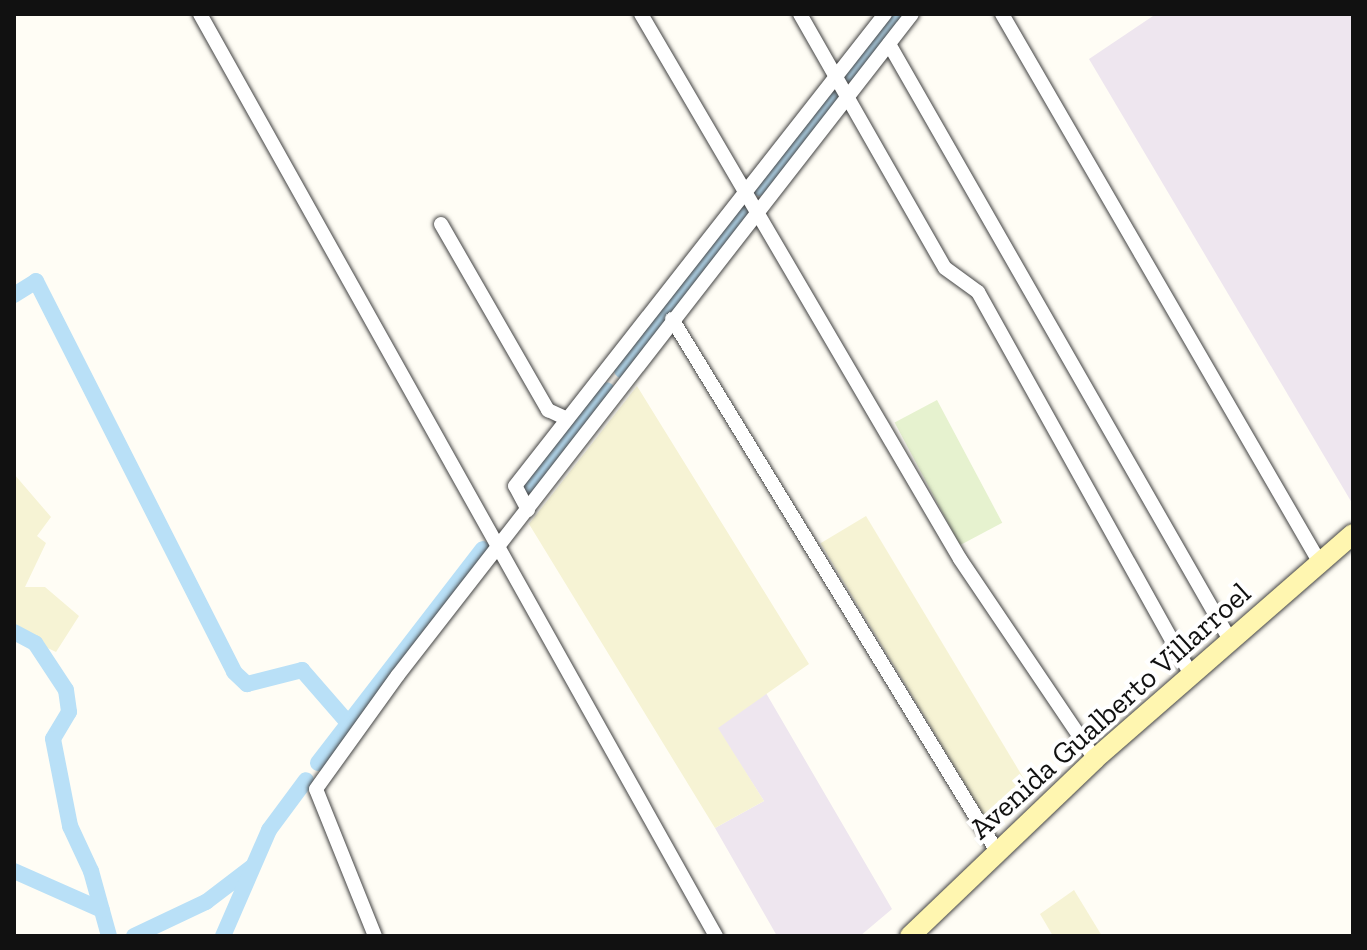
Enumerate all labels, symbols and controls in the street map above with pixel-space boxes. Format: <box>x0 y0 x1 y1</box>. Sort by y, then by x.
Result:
street label: Avenida Gualberto Villarroel <box>962 575 1258 847</box>

